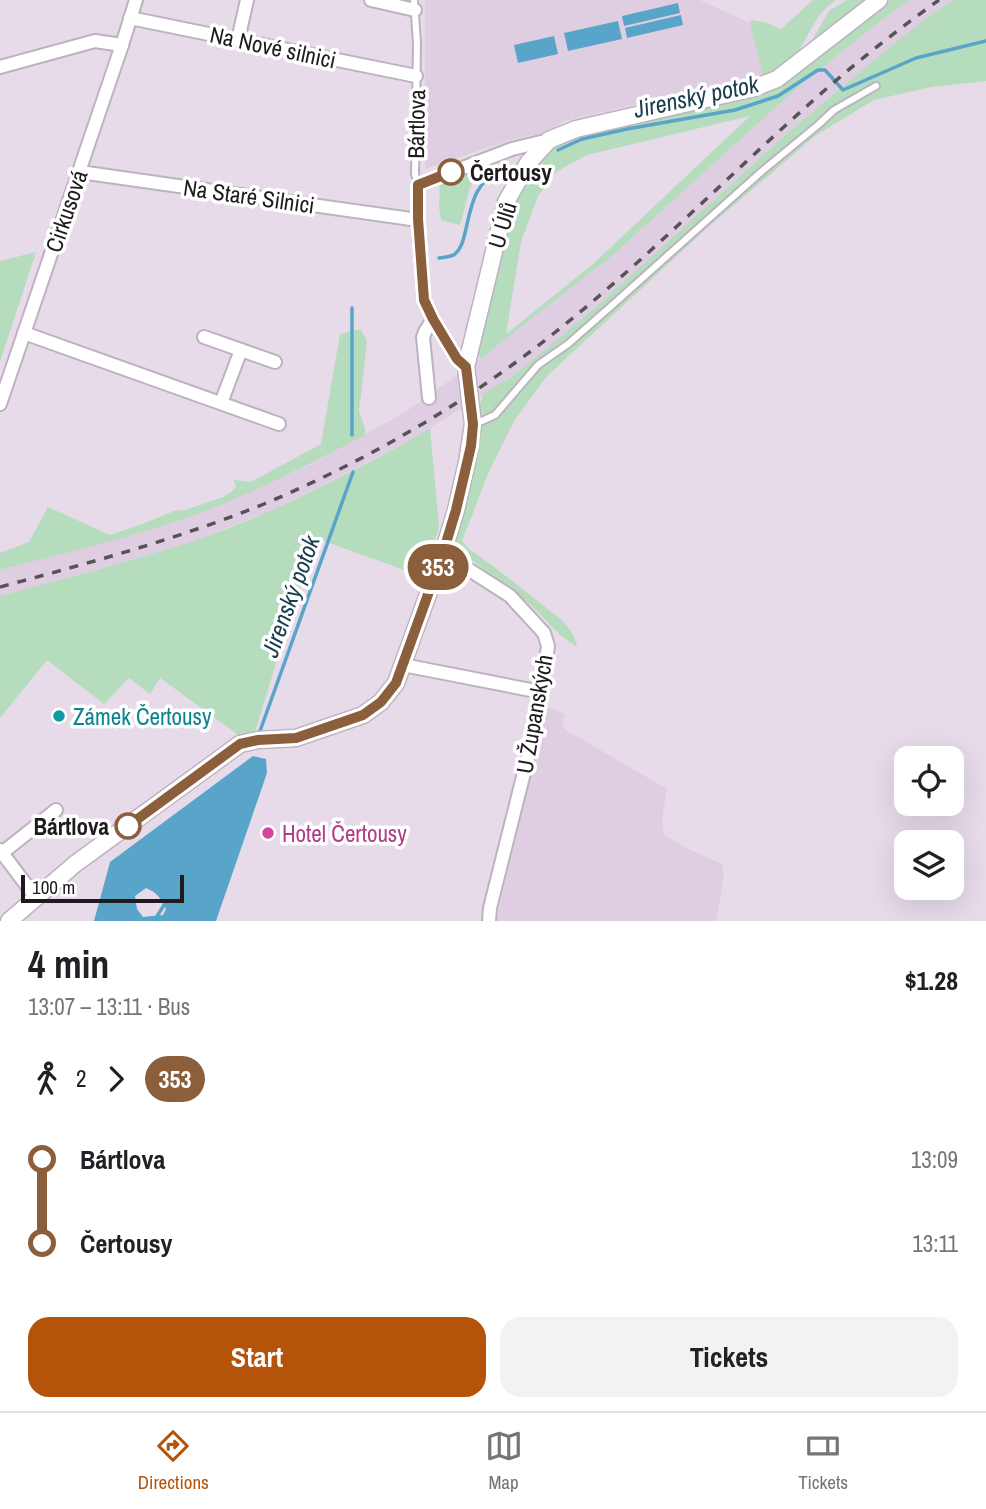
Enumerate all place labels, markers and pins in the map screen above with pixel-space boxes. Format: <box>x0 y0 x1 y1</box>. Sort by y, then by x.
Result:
place label: Čertousy <box>470 157 552 188</box>
marker: Čertousy <box>438 159 464 185</box>
place label: Zámek Čertousy <box>73 701 212 732</box>
marker: Zámek Čertousy <box>51 708 67 724</box>
place label: Bártlova <box>34 811 110 842</box>
marker: Bártlova <box>115 813 141 839</box>
place label: Hotel Čertousy <box>282 818 407 849</box>
marker: Hotel Čertousy <box>260 825 276 841</box>

